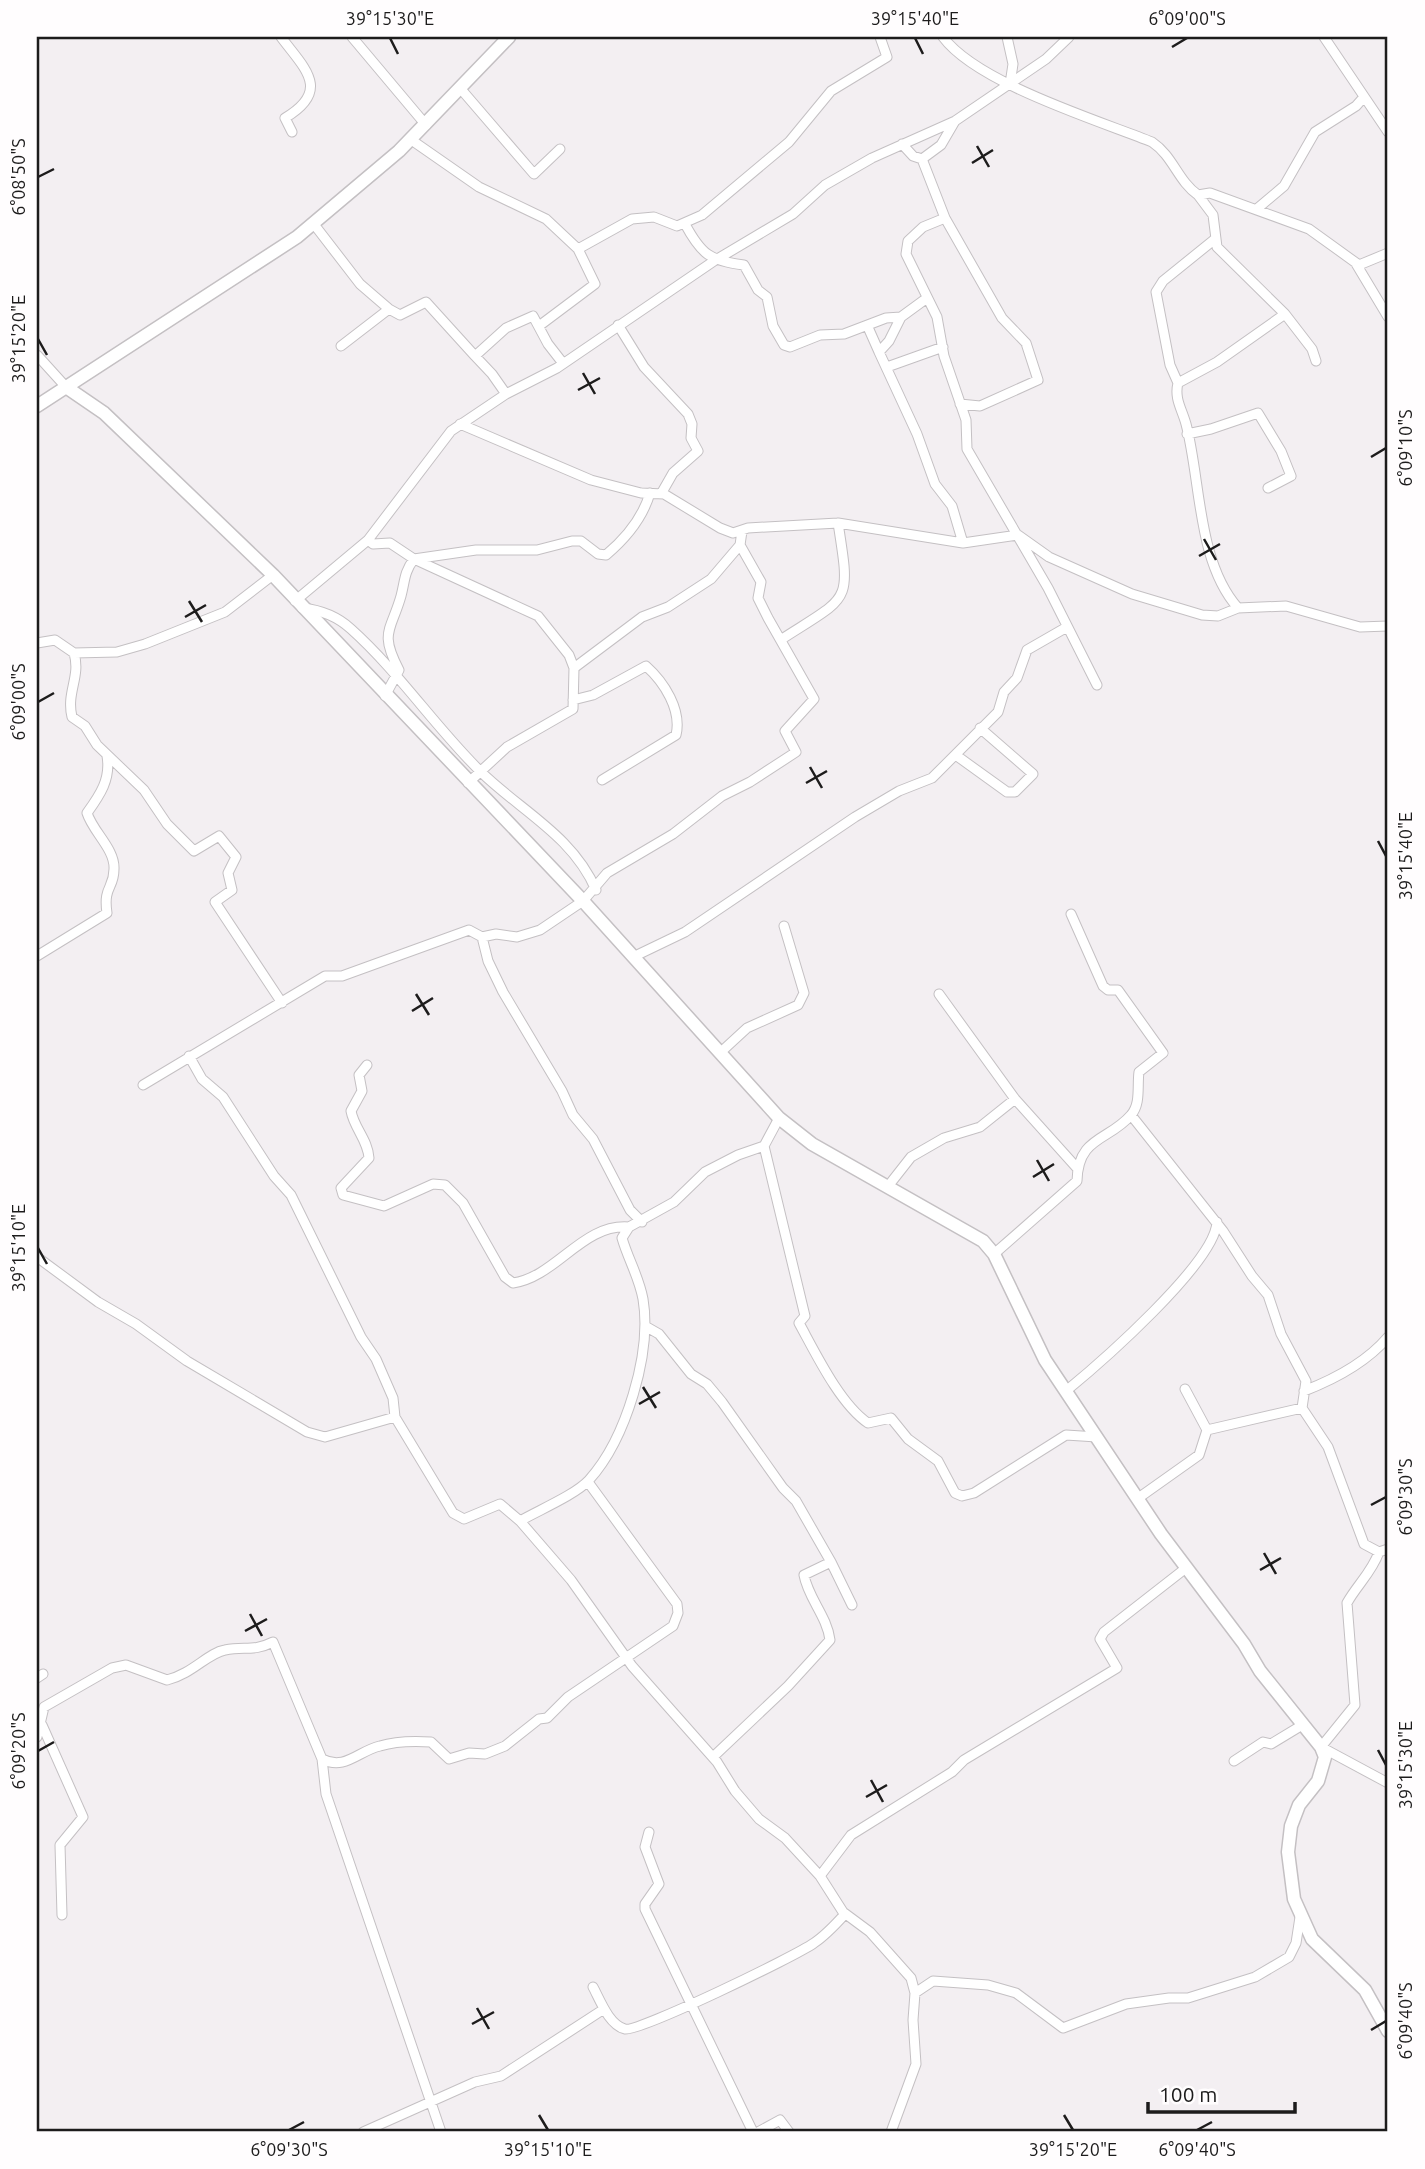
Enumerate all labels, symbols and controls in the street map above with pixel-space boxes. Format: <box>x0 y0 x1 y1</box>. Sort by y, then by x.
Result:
text: 39°15'30"E <box>346 8 434 28</box>
text: 39°15'40"E <box>871 8 959 28</box>
text: 6°09'00"S <box>1148 8 1226 28</box>
text: 6°08'50"S <box>8 138 28 216</box>
text: 39°15'20"E <box>8 295 28 383</box>
text: 6°09'10"S <box>1395 409 1415 487</box>
text: 6°09'00"S <box>8 663 28 741</box>
text: 39°15'40"E <box>1395 812 1415 900</box>
text: 39°15'10"E <box>8 1204 28 1292</box>
text: 6°09'30"S <box>1395 1458 1415 1536</box>
text: 6°09'20"S <box>8 1712 28 1790</box>
text: 39°15'30"E <box>1395 1721 1415 1809</box>
text: 6°09'40"S <box>1395 1982 1415 2060</box>
scale bar <box>1148 2071 1296 2115</box>
text: 100 m <box>1159 2082 1217 2106</box>
text: 6°09'30"S <box>250 2139 328 2159</box>
text: 39°15'10"E <box>504 2139 592 2159</box>
text: 39°15'20"E <box>1029 2139 1117 2159</box>
text: 6°09'40"S <box>1158 2139 1236 2159</box>

